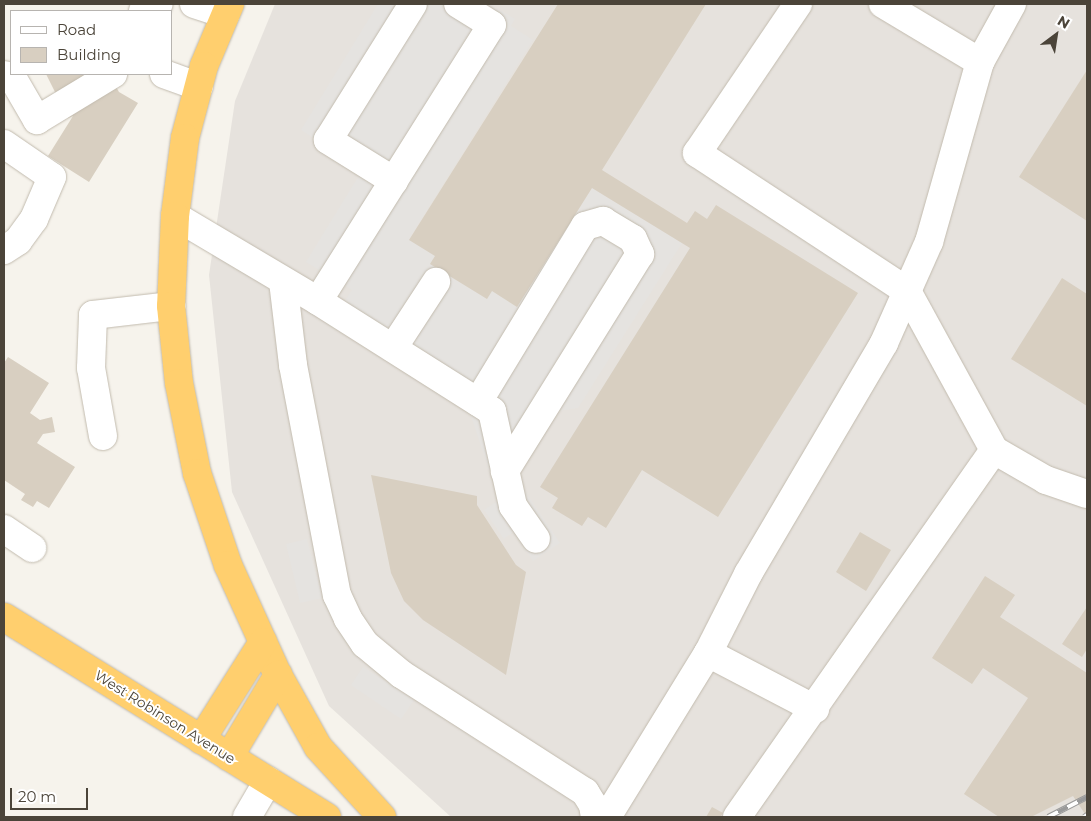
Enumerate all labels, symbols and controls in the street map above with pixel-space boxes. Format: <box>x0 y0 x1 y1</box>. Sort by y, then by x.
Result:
legend <box>10 10 172 75</box>
north arrow <box>1031 10 1081 60</box>
text: N <box>1054 12 1073 33</box>
text: Road <box>57 20 96 39</box>
text: Building <box>57 45 121 64</box>
street label: West Robinson Avenue <box>92 667 238 767</box>
scale bar <box>12 778 90 810</box>
text: 20 m <box>18 787 56 806</box>

